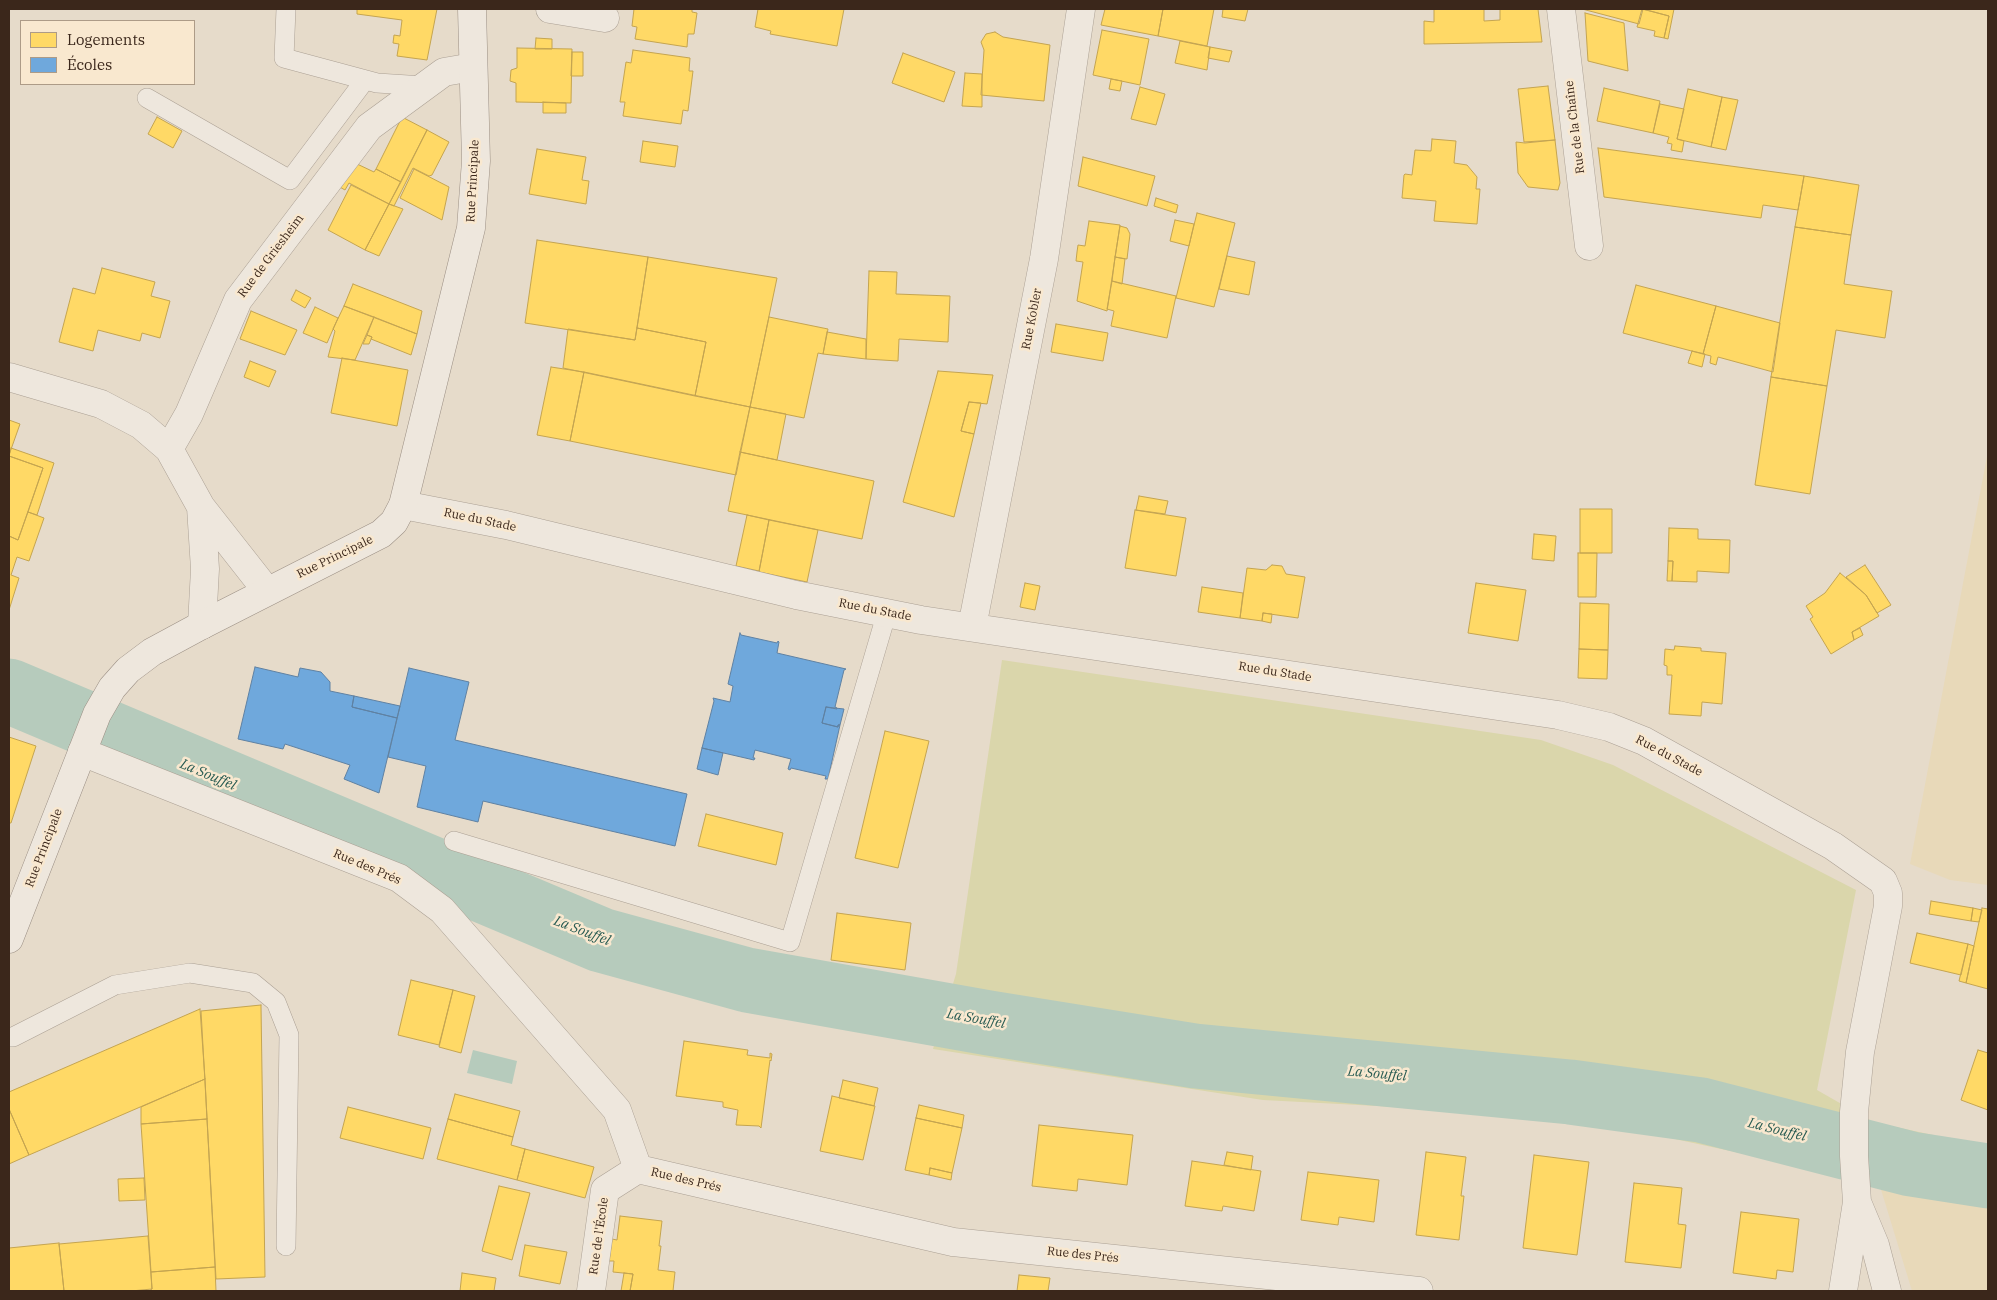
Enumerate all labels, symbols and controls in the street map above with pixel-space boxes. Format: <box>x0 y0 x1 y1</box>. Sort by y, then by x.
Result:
legend <box>20 20 195 85</box>
text: Logements <box>67 30 145 49</box>
text: Écoles <box>67 55 112 74</box>
street label: Rue de la Chaîne <box>1562 80 1588 174</box>
street label: Rue Principale <box>464 139 482 223</box>
street label: Rue de Griesheim <box>235 212 307 300</box>
street label: Rue Kobler <box>1019 287 1045 351</box>
street label: Rue du Stade <box>442 505 518 535</box>
street label: Rue Principale <box>295 532 375 582</box>
street label: Rue du Stade <box>837 596 913 624</box>
street label: Rue du Stade <box>1237 659 1313 685</box>
street label: Rue du Stade <box>1633 732 1705 780</box>
water label: La Souffel <box>177 756 239 794</box>
street label: Rue Principale <box>22 807 66 889</box>
street label: Rue des Prés <box>331 846 403 888</box>
water label: La Souffel <box>551 913 613 949</box>
water label: La Souffel <box>945 1006 1007 1032</box>
water label: La Souffel <box>1347 1063 1407 1085</box>
water label: La Souffel <box>1746 1115 1808 1145</box>
street label: Rue des Prés <box>649 1165 723 1195</box>
street label: Rue de l'École <box>586 1196 612 1276</box>
street label: Rue des Prés <box>1046 1244 1120 1266</box>

